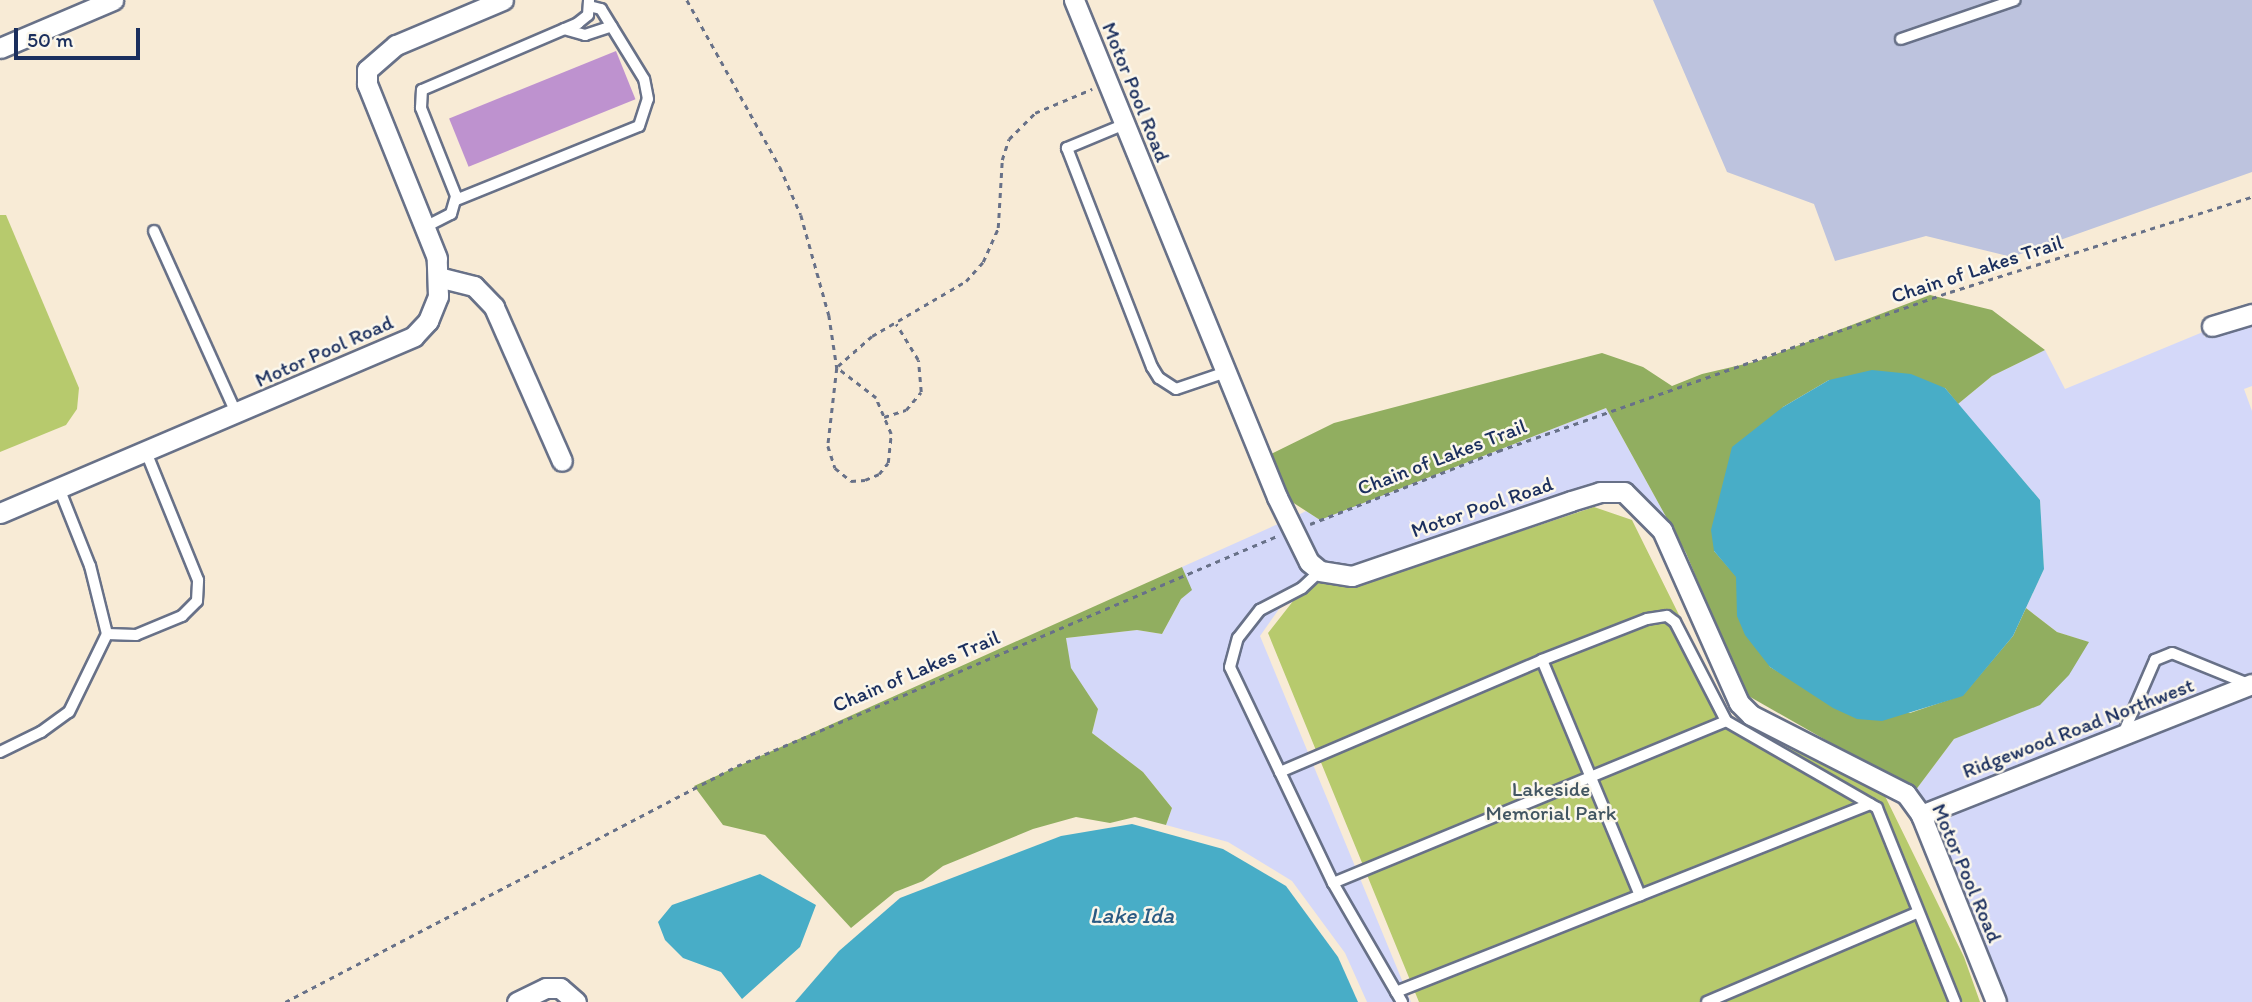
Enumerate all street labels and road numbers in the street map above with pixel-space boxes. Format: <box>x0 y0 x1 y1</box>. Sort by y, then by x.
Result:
street label: Motor Pool Road <box>1097 19 1175 165</box>
street label: Chain of Lakes Trail <box>1889 230 2065 308</box>
street label: Motor Pool Road <box>252 310 396 392</box>
street label: Chain of Lakes Trail <box>1355 413 1529 501</box>
street label: Motor Pool Road <box>1408 471 1556 543</box>
street label: Chain of Lakes Trail <box>829 625 1003 717</box>
street label: Ridgewood Road Northwest <box>1959 672 2197 784</box>
street label: Motor Pool Road <box>1927 800 2007 946</box>

